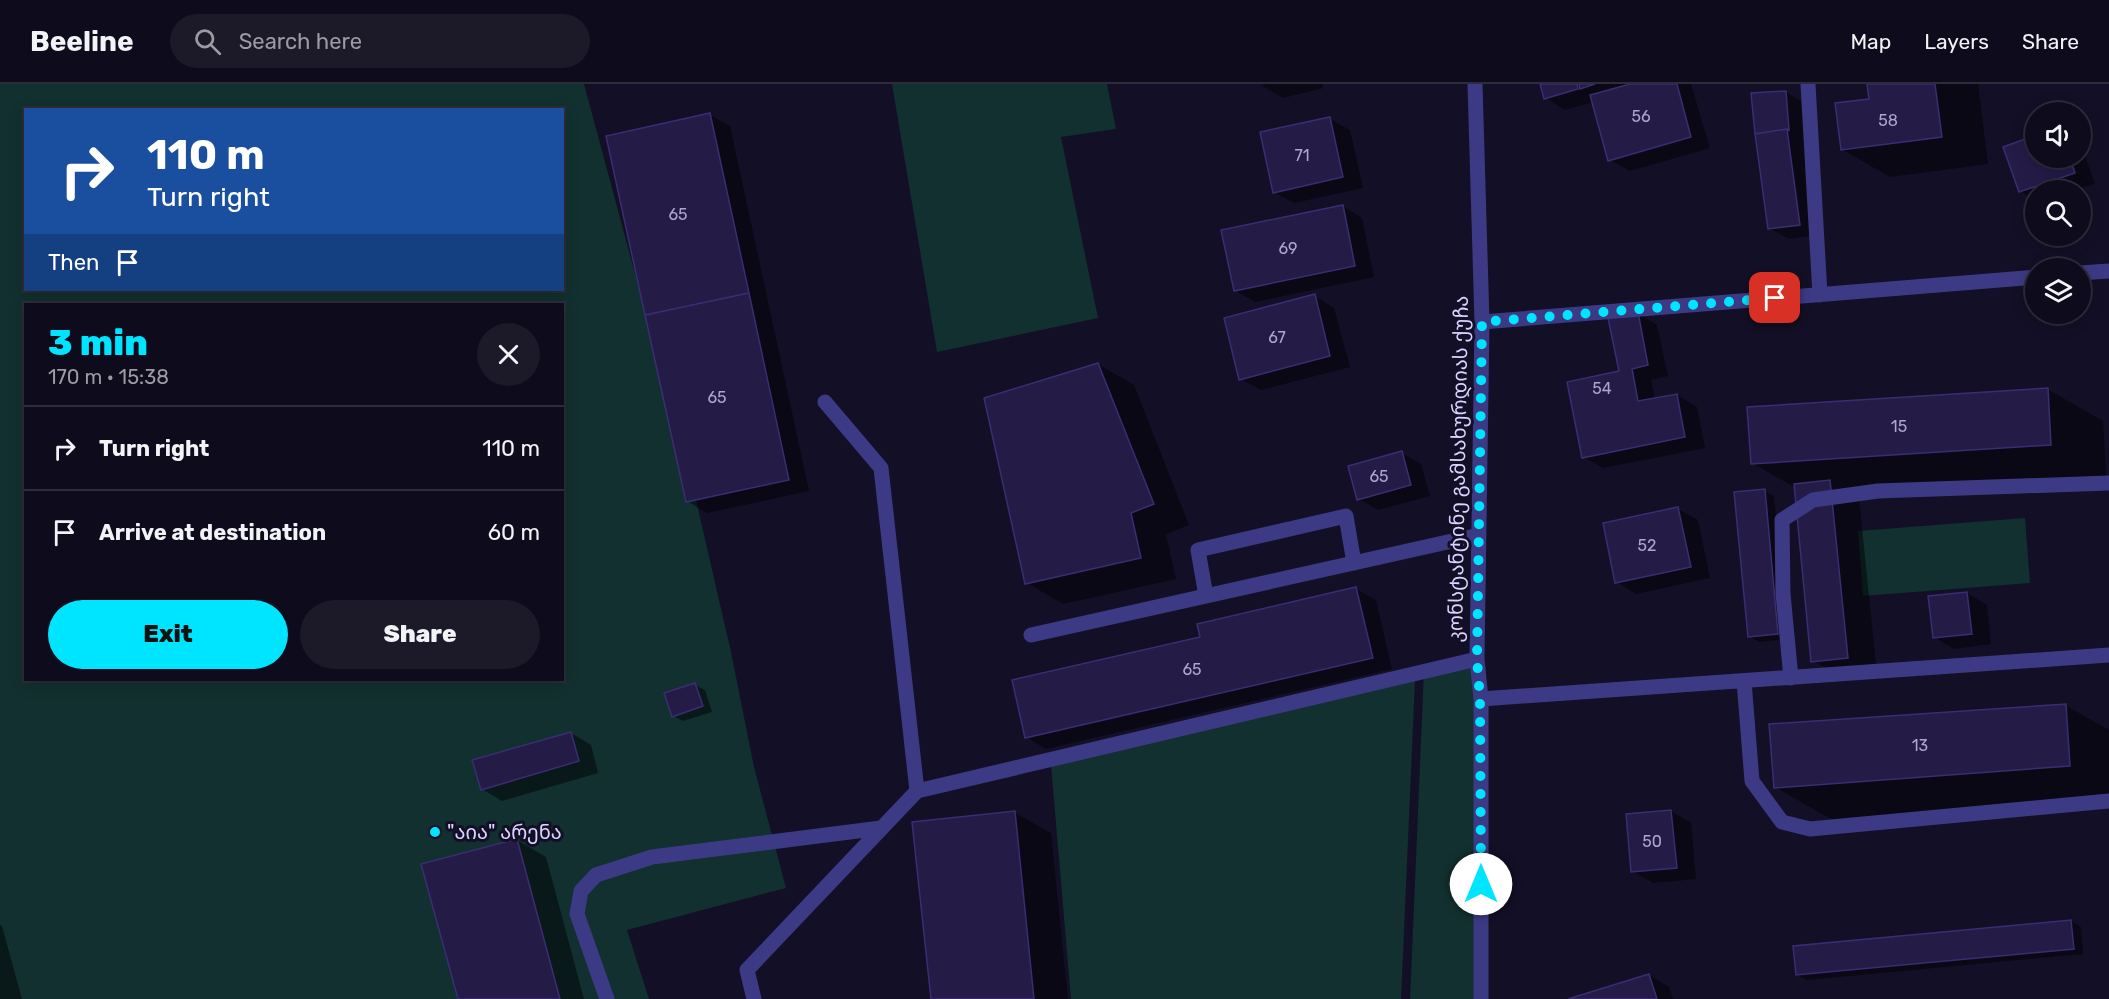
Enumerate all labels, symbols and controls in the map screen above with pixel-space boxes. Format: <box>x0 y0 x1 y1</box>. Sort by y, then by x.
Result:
search box <box>170 14 590 68</box>
text: Beeline <box>30 25 134 58</box>
icon: search <box>191 25 224 58</box>
text: Search here <box>239 28 362 55</box>
text: Map <box>1850 29 1891 54</box>
text: Layers <box>1924 29 1989 54</box>
text: Share <box>2022 29 2079 54</box>
map controls <box>2025 102 2091 324</box>
button: sound <box>2025 102 2091 168</box>
house number: 56 <box>1631 107 1651 126</box>
house number: 58 <box>1878 111 1898 130</box>
text: 110 m <box>147 130 265 180</box>
icon: right <box>48 132 126 210</box>
house number: 71 <box>1294 146 1310 165</box>
button: search <box>2025 180 2091 246</box>
text: Turn right <box>147 181 270 213</box>
house number: 65 <box>668 205 688 224</box>
house number: 69 <box>1278 239 1298 258</box>
icon: arrive <box>111 246 144 279</box>
text: Then <box>48 249 99 276</box>
button: layers <box>2025 258 2091 324</box>
pin <box>1749 272 1800 323</box>
icon: arrive <box>1758 281 1791 314</box>
street label: კონსტანტინე გამსახურდიას ქუჩა <box>1443 295 1474 643</box>
text: 3 min <box>48 321 148 364</box>
button: close <box>477 323 540 386</box>
house number: 67 <box>1268 328 1286 347</box>
text: 170 m · 15:38 <box>48 365 169 389</box>
house number: 54 <box>1592 379 1612 398</box>
house number: 65 <box>707 388 727 407</box>
house number: 15 <box>1891 417 1907 436</box>
icon: right <box>48 432 81 465</box>
text: Turn right <box>99 435 209 462</box>
text: 110 m <box>482 435 540 462</box>
house number: 65 <box>1369 467 1389 486</box>
icon: arrive <box>48 516 81 549</box>
text: Arrive at destination <box>99 519 326 546</box>
text: 60 m <box>488 519 540 546</box>
house number: 52 <box>1638 536 1656 555</box>
button: Exit <box>48 600 288 669</box>
button: Share <box>300 600 540 669</box>
house number: 65 <box>1182 660 1202 679</box>
house number: 13 <box>1912 736 1928 755</box>
place label: "აია" არენა <box>447 820 562 844</box>
marker: "აია" არენა <box>428 825 442 839</box>
house number: 50 <box>1642 832 1662 851</box>
position arrow <box>1449 852 1513 916</box>

